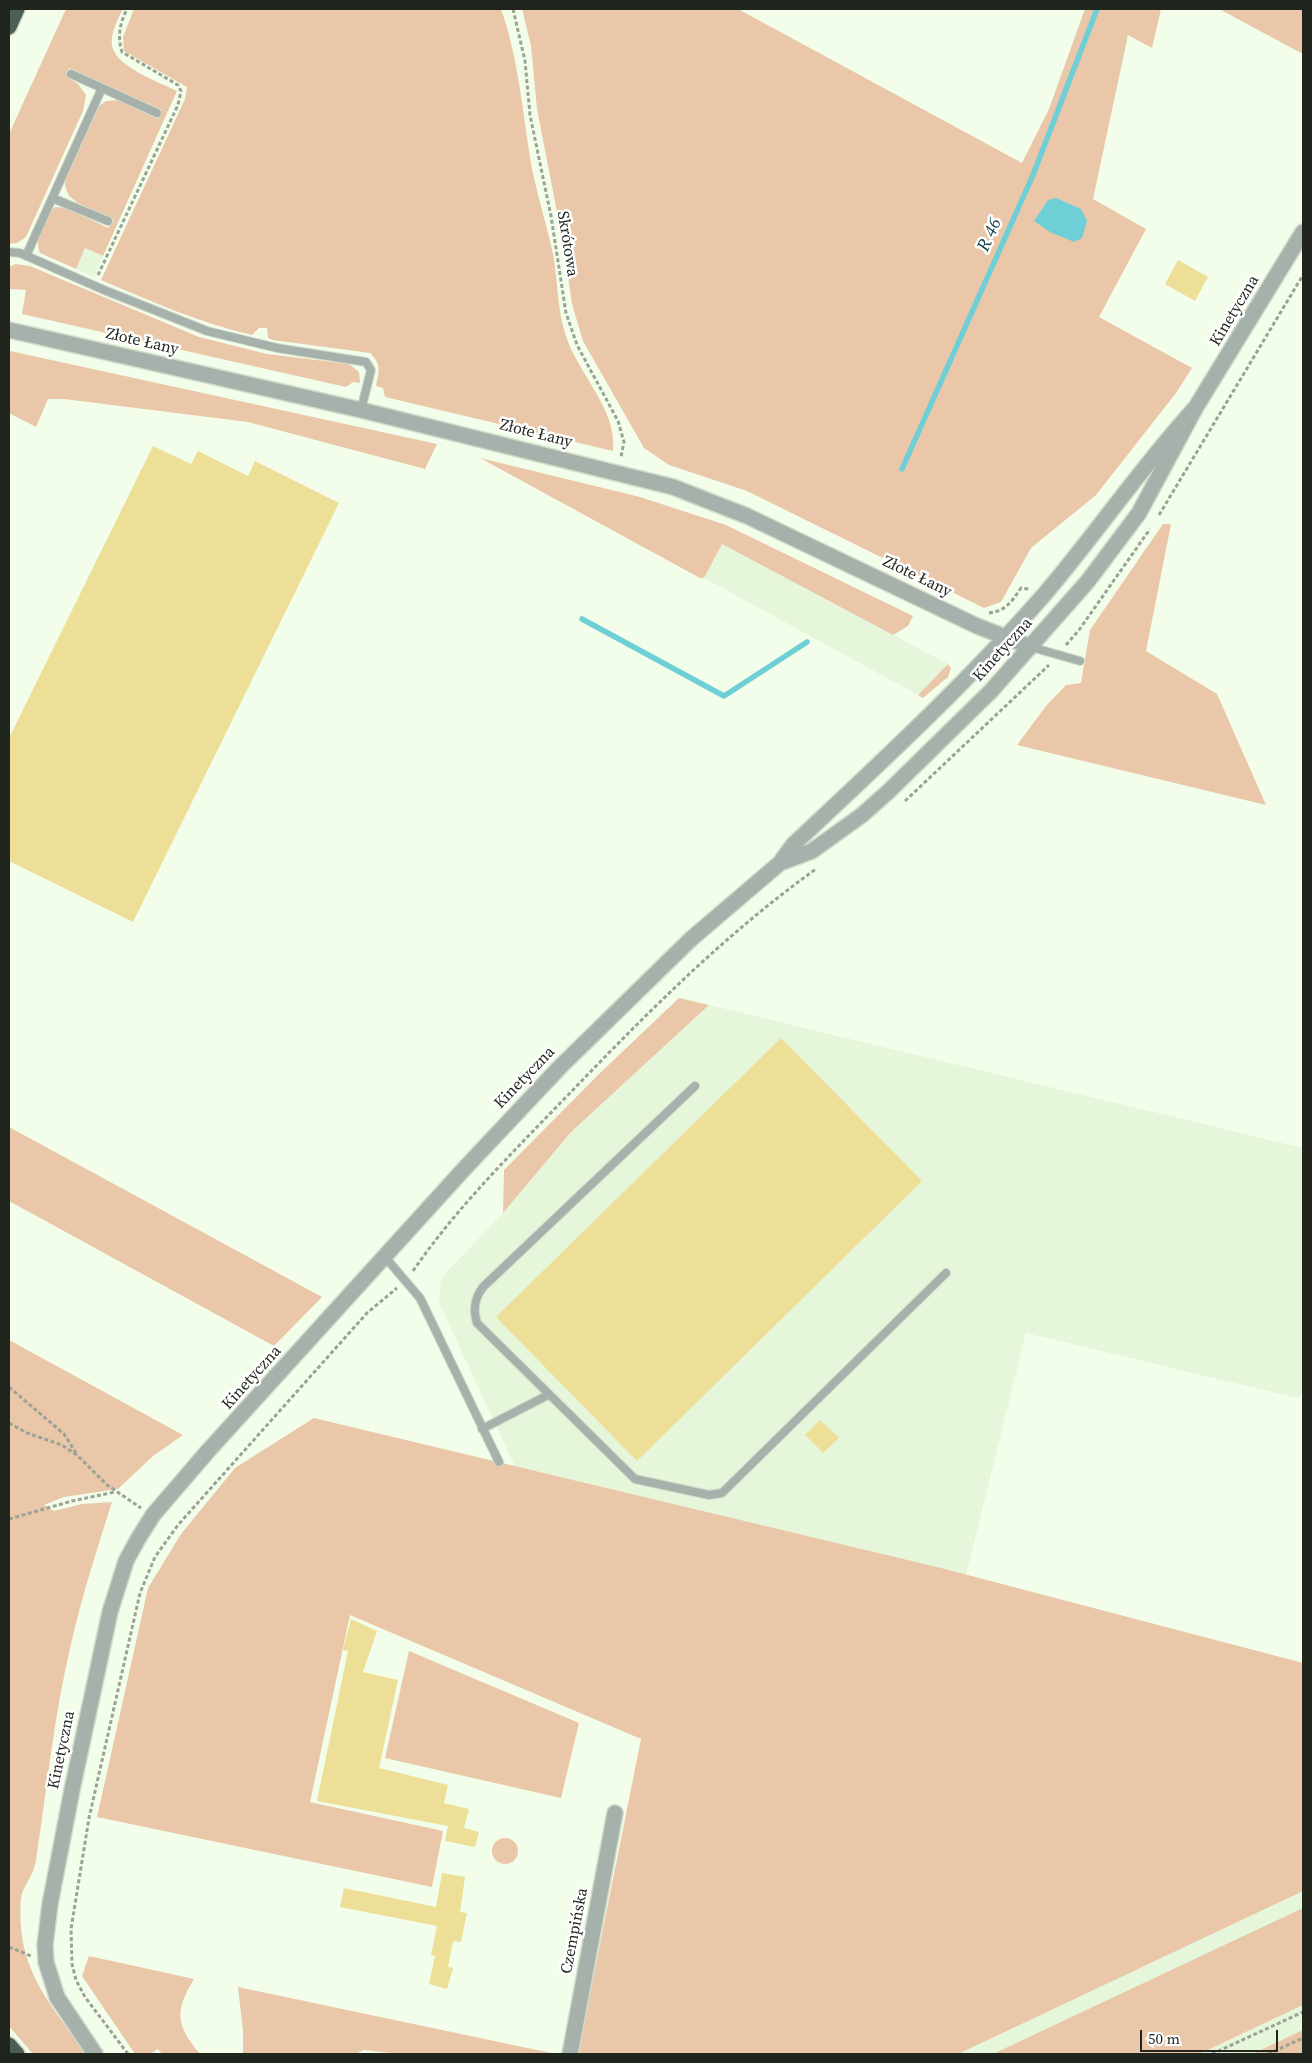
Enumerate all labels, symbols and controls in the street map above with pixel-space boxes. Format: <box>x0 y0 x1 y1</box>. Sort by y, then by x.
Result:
street label: Skrótowa <box>552 210 582 278</box>
water label: R 46 <box>973 215 1007 255</box>
street label: Kinetyczna <box>1206 272 1264 350</box>
street label: Złote Łany <box>104 324 180 360</box>
street label: Złote Łany <box>498 416 574 452</box>
street label: Złote Łany <box>879 552 955 602</box>
street label: Kinetyczna <box>969 614 1037 686</box>
street label: Kinetyczna <box>491 1043 559 1113</box>
street label: Kinetyczna <box>218 1342 286 1414</box>
street label: Kinetyczna <box>44 1709 80 1791</box>
street label: Czempińska <box>557 1886 593 1976</box>
scale bar <box>1142 2020 1280 2052</box>
text: 50 m <box>1148 2028 1180 2049</box>

